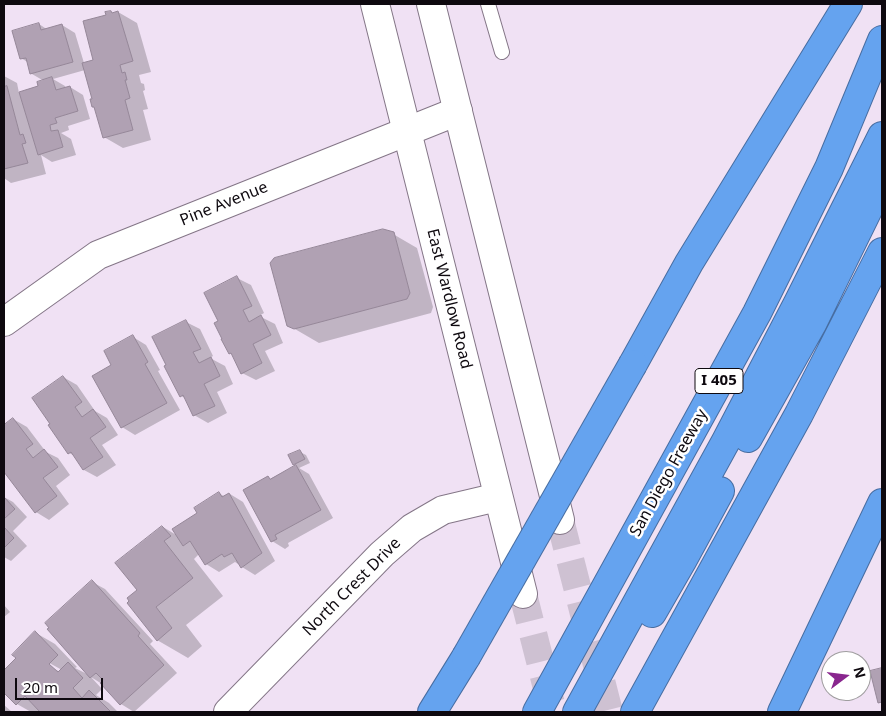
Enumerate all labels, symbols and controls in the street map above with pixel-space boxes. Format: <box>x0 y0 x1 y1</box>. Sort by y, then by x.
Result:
street label: Pine Avenue <box>177 178 271 230</box>
street label: East Wardlow Road <box>422 227 476 371</box>
road number: I 405 <box>695 368 743 394</box>
street label: San Diego Freeway <box>626 406 712 540</box>
street label: North Crest Drive <box>299 534 405 640</box>
north arrow <box>821 651 871 701</box>
text: N <box>849 664 871 680</box>
scale bar <box>18 668 105 700</box>
text: 20 m <box>23 677 58 697</box>

